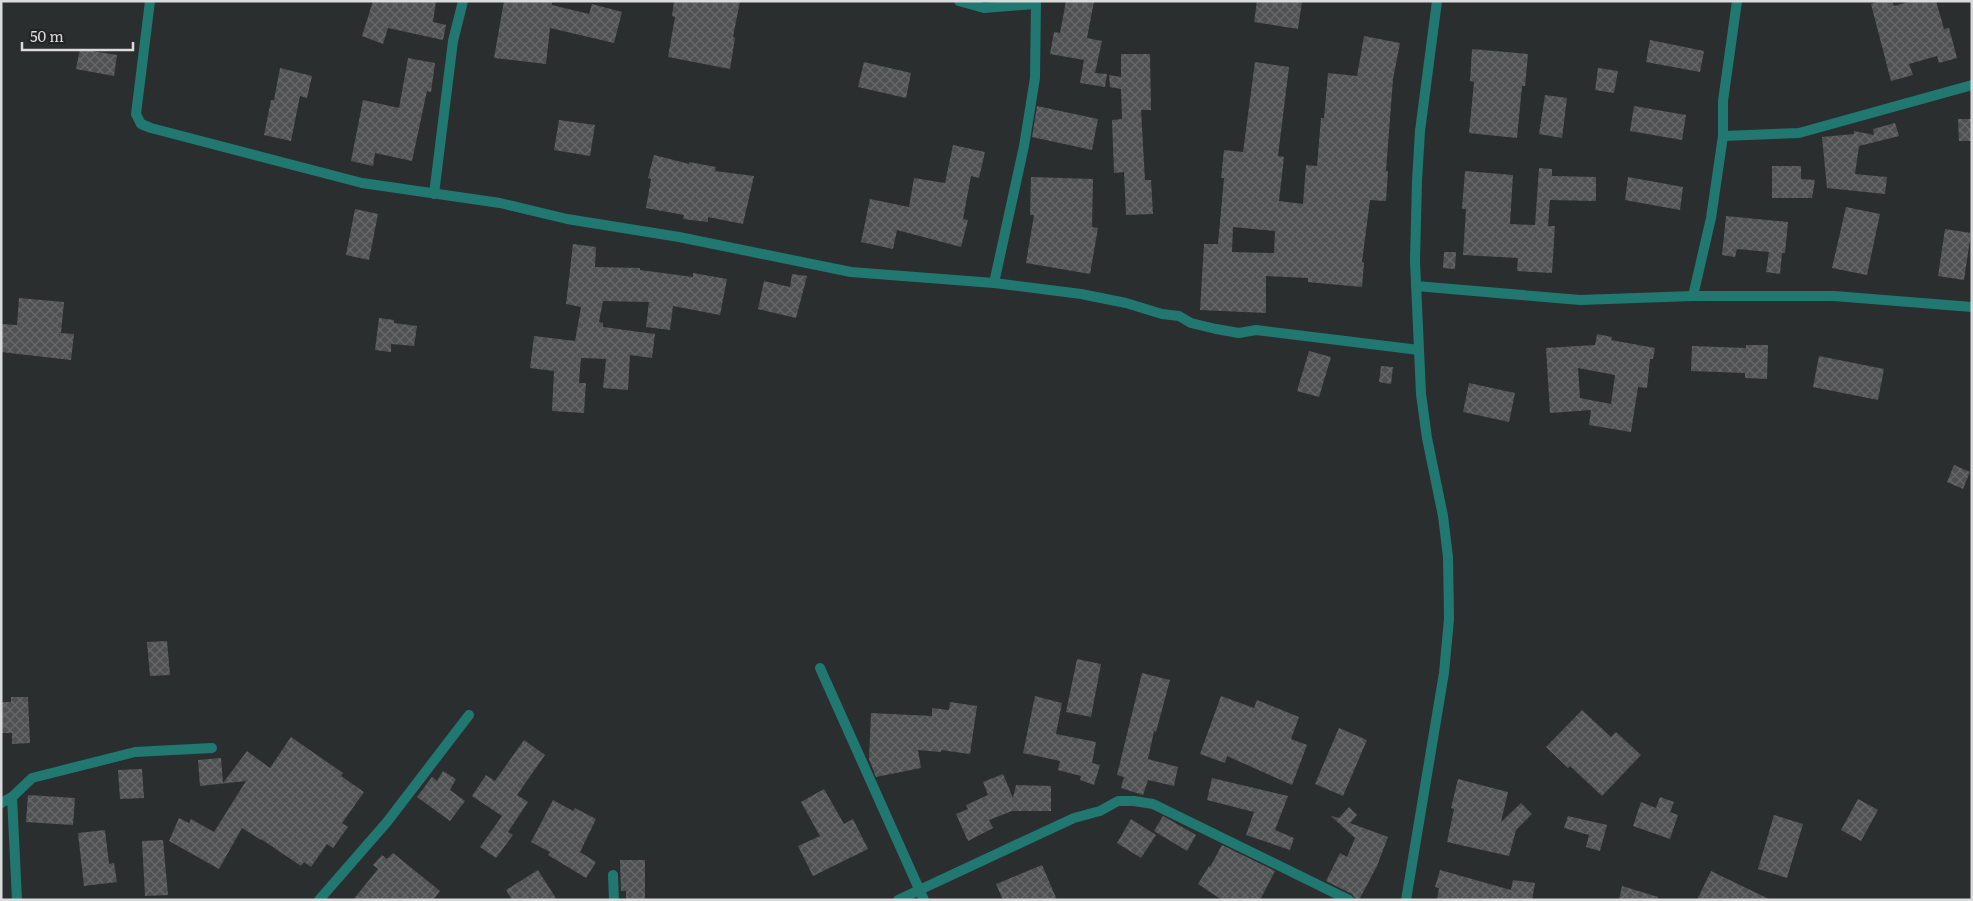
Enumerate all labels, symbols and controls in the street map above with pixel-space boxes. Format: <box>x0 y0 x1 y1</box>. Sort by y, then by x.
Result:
scale bar <box>22 20 134 52</box>
text: 50 m <box>30 24 64 47</box>

